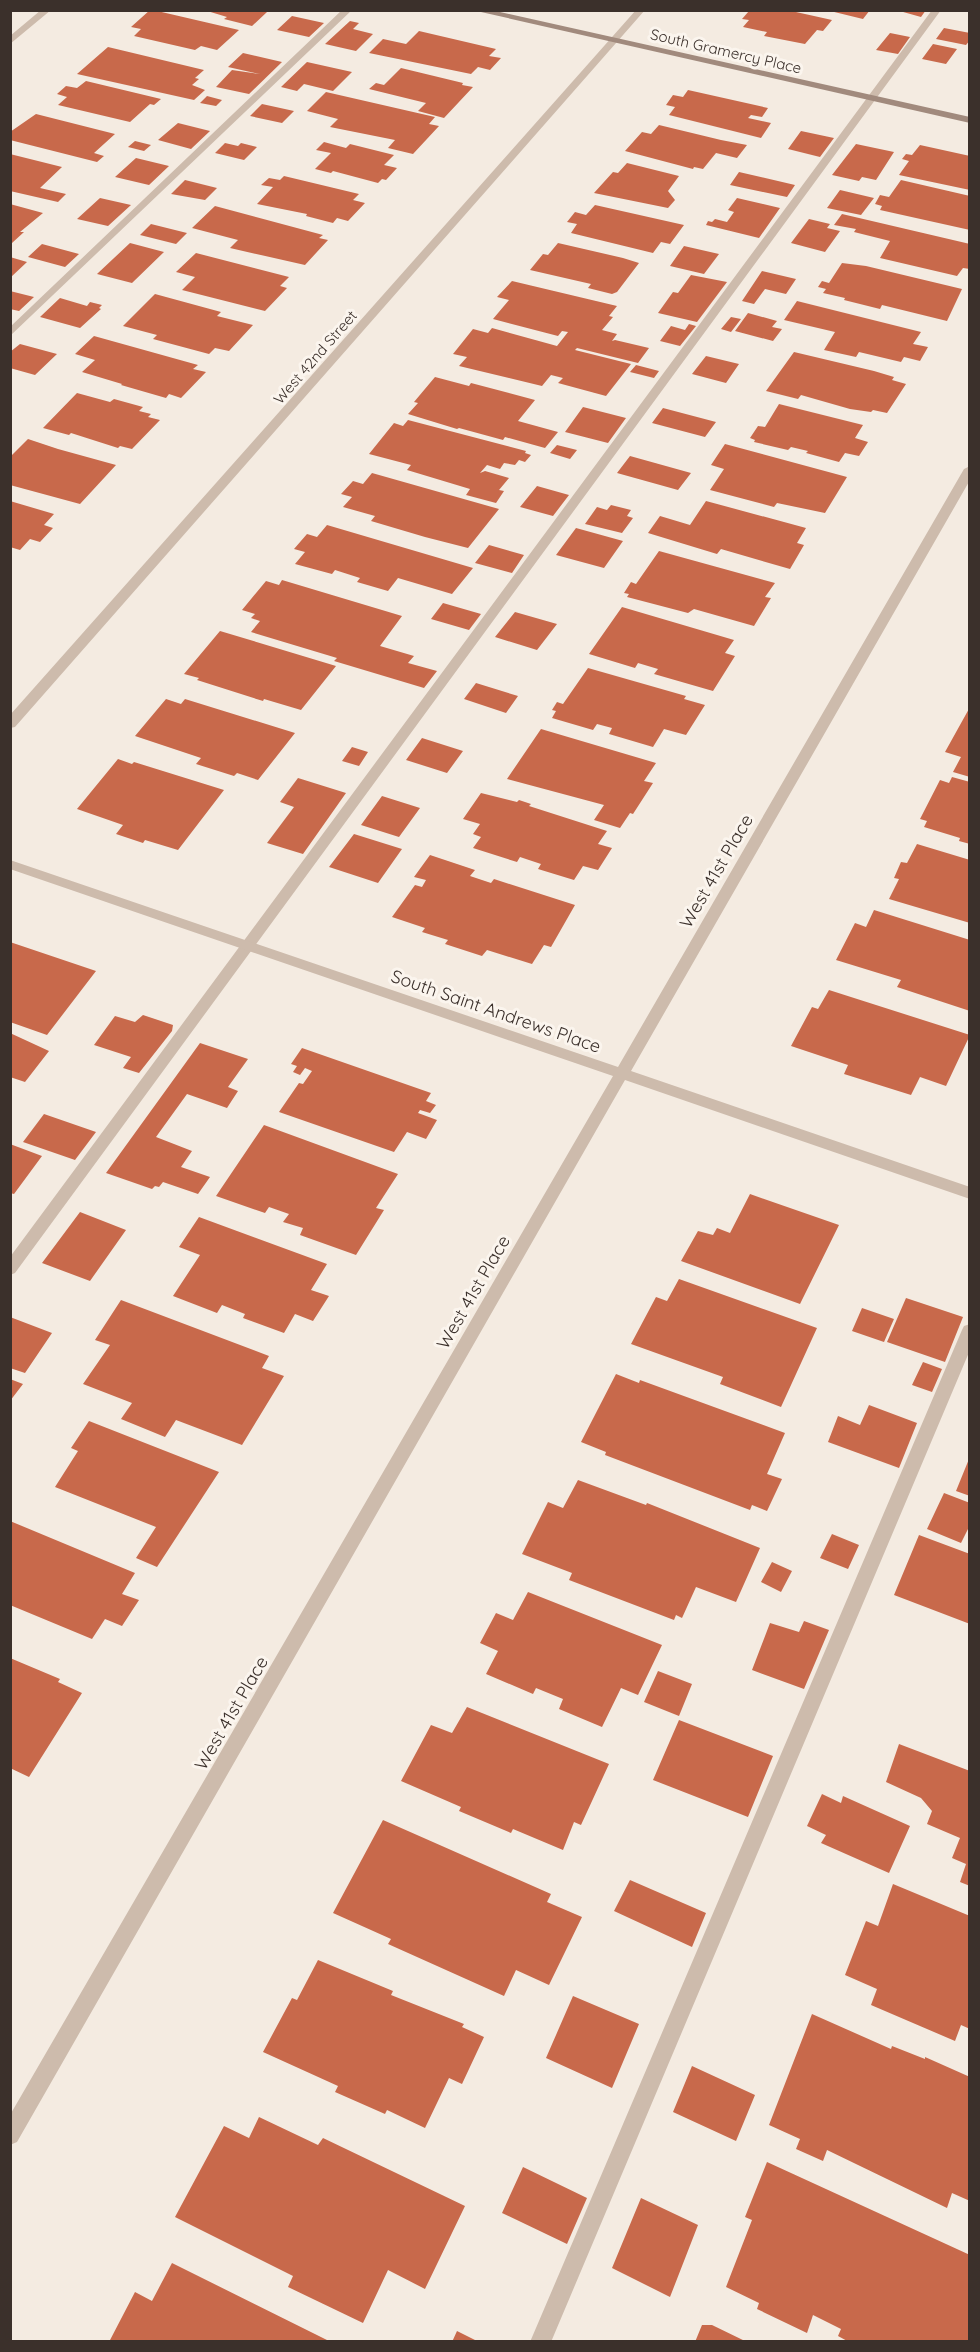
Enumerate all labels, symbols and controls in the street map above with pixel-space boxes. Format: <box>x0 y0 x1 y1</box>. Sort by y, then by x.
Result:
street label: South Gramercy Place <box>649 24 803 78</box>
street label: West 42nd Street <box>269 306 361 408</box>
street label: West 41st Place <box>674 810 758 932</box>
street label: South Saint Andrews Place <box>388 964 604 1058</box>
street label: West 41st Place <box>431 1231 515 1353</box>
street label: West 41st Place <box>189 1652 273 1774</box>

